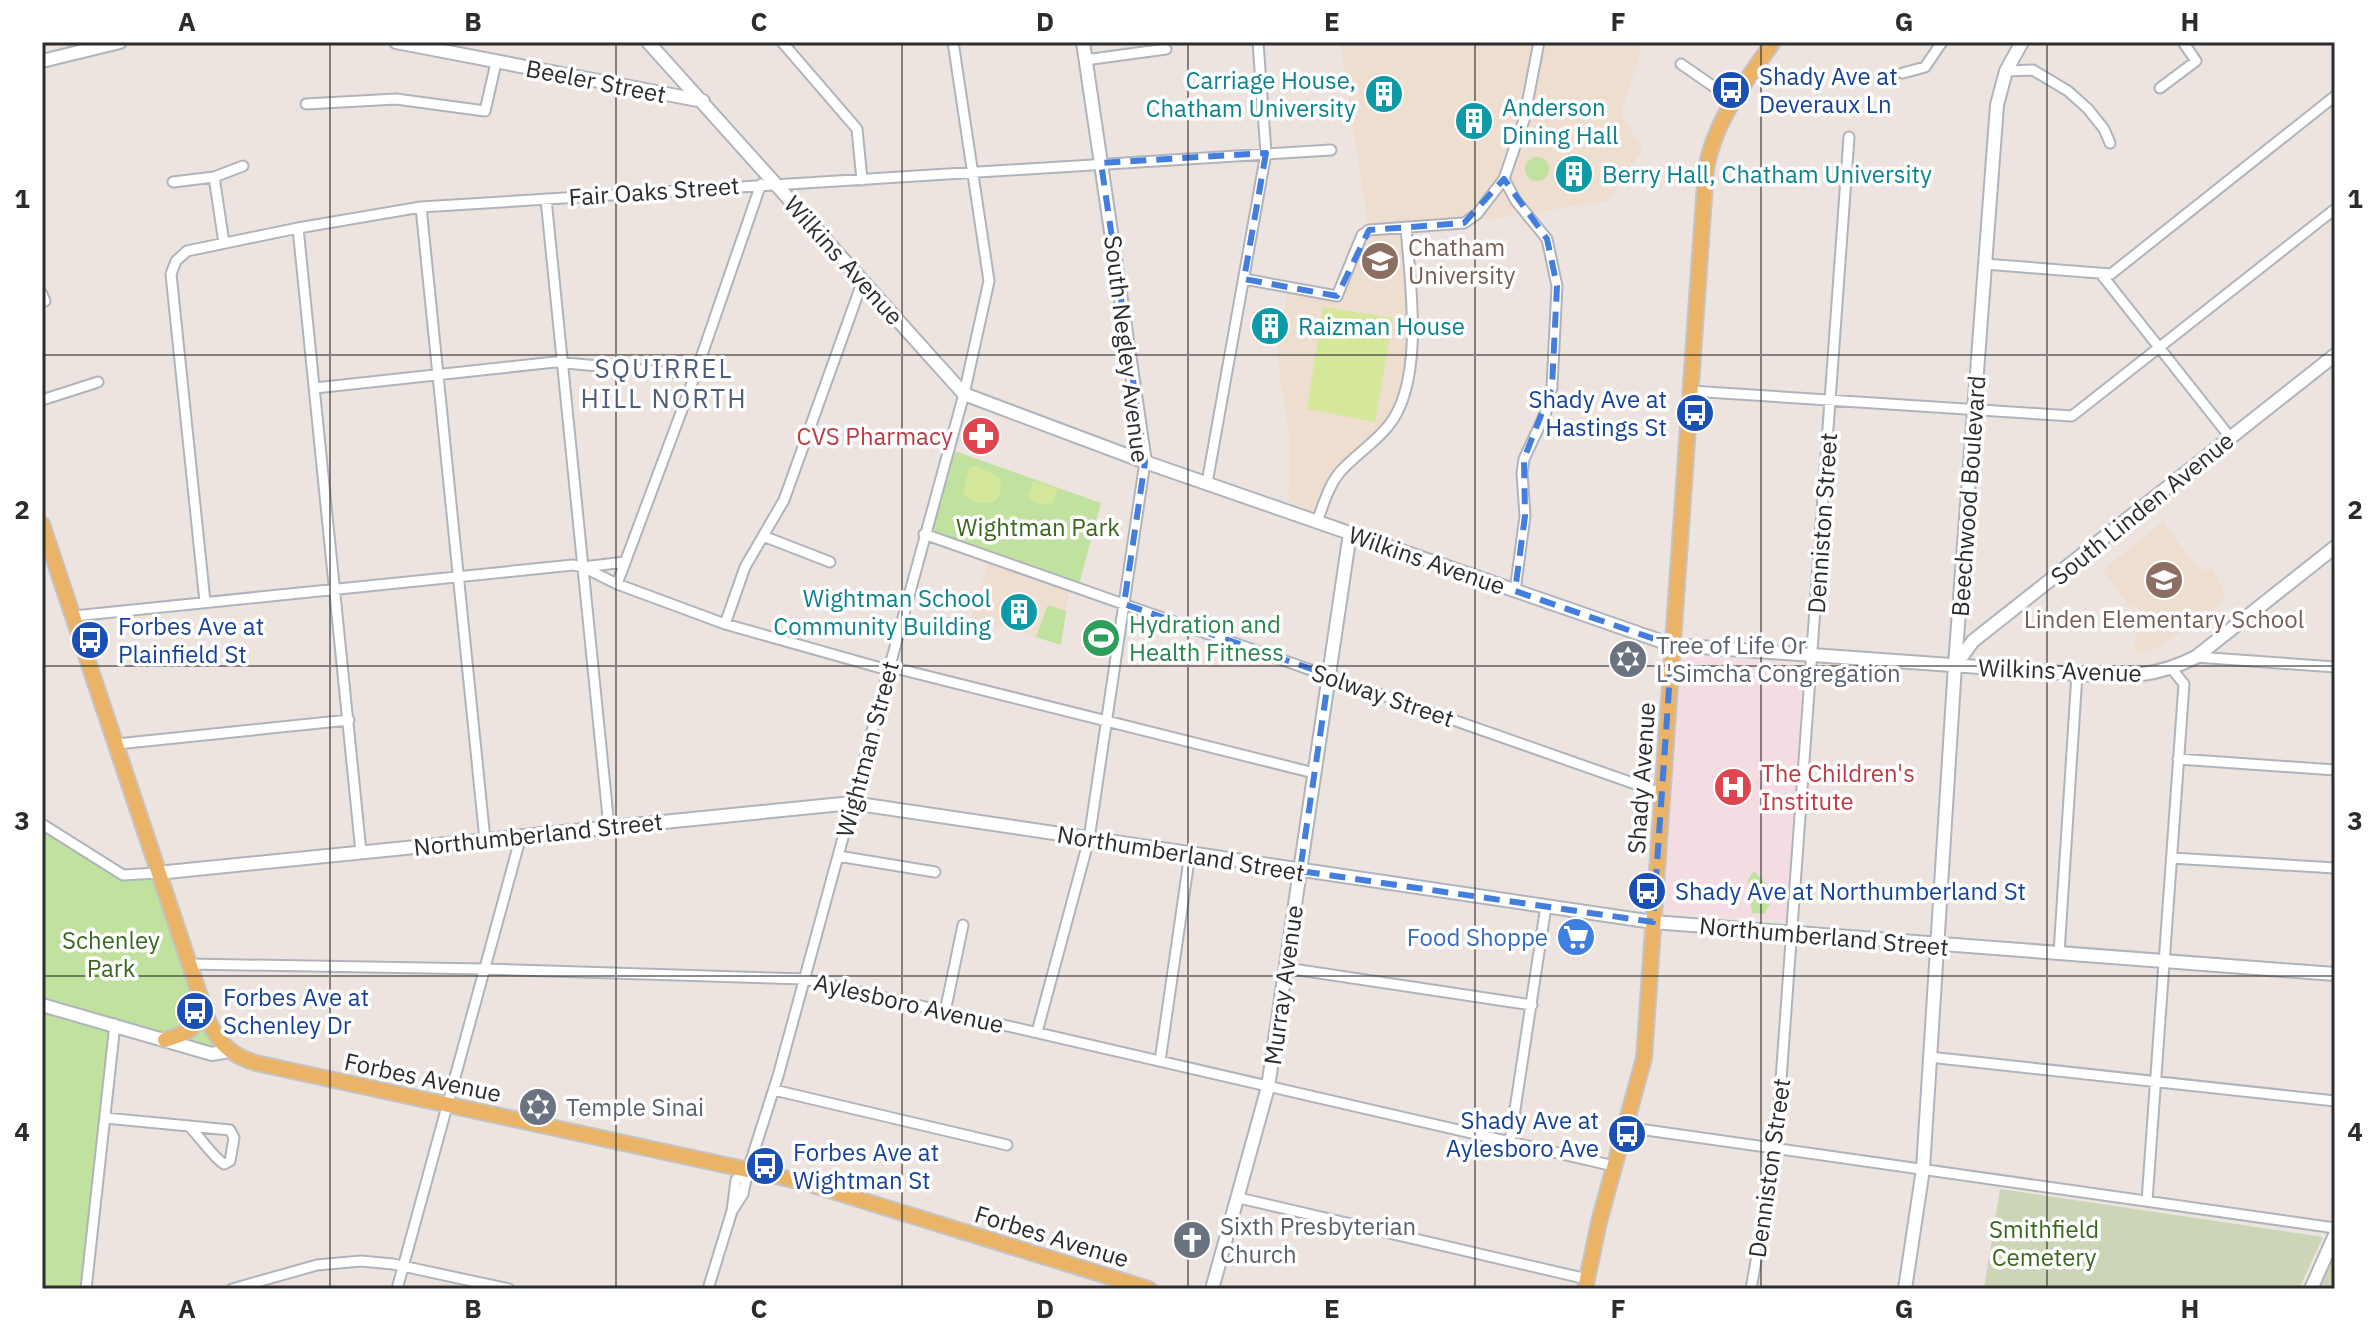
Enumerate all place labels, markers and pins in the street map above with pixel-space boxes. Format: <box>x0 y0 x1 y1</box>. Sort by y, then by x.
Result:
place label: Shady Ave at Deveraux Ln <box>1759 60 1898 120</box>
place label: Carriage House, Chatham University <box>1146 64 1356 124</box>
bus stop icon: Shady Ave at Deveraux Ln <box>1710 69 1752 111</box>
building icon: Carriage House, Chatham University <box>1363 73 1405 115</box>
place label: Anderson Dining Hall <box>1502 91 1618 151</box>
building icon: Anderson Dining Hall <box>1453 100 1495 142</box>
building icon: Berry Hall, Chatham University <box>1553 153 1595 195</box>
place label: Berry Hall, Chatham University <box>1602 158 1932 190</box>
place label: Chatham University <box>1408 231 1516 291</box>
school or university icon: Chatham University <box>1359 240 1401 282</box>
building icon: Raizman House <box>1249 305 1291 347</box>
place label: Raizman House <box>1298 310 1465 342</box>
place label: Shady Ave at Hastings St <box>1528 383 1667 443</box>
bus stop icon: Shady Ave at Hastings St <box>1674 392 1716 434</box>
pharmacy icon: CVS Pharmacy <box>960 415 1002 457</box>
place label: CVS Pharmacy <box>796 420 953 452</box>
school or university icon: Linden Elementary School <box>2143 559 2185 601</box>
place label: Wightman School Community Building <box>773 582 991 642</box>
building icon: Wightman School Community Building <box>998 591 1040 633</box>
place label: Linden Elementary School <box>2024 603 2304 635</box>
place label: Hydration and Health Fitness <box>1129 608 1284 668</box>
place label: Forbes Ave at Plainfield St <box>118 610 264 670</box>
sports icon: Hydration and Health Fitness <box>1080 617 1122 659</box>
bus stop icon: Forbes Ave at Plainfield St <box>69 619 111 661</box>
place label: Tree of Life Or L'Simcha Congregation <box>1656 629 1901 689</box>
synagogue icon: Tree of Life Or L'Simcha Congregation <box>1607 638 1649 680</box>
place label: The Children's Institute <box>1761 757 1915 817</box>
hospital icon: The Children's Institute <box>1712 766 1754 808</box>
bus stop icon: Shady Ave at Northumberland St <box>1626 870 1668 912</box>
place label: Shady Ave at Northumberland St <box>1675 875 2026 907</box>
supermarket icon: Food Shoppe <box>1555 916 1597 958</box>
place label: Food Shoppe <box>1407 921 1548 953</box>
place label: Forbes Ave at Schenley Dr <box>223 981 369 1041</box>
bus stop icon: Forbes Ave at Schenley Dr <box>174 990 216 1032</box>
synagogue icon: Temple Sinai <box>517 1086 559 1128</box>
place label: Temple Sinai <box>566 1091 704 1123</box>
place label: Shady Ave at Aylesboro Ave <box>1446 1104 1599 1164</box>
bus stop icon: Shady Ave at Aylesboro Ave <box>1606 1113 1648 1155</box>
place label: Forbes Ave at Wightman St <box>793 1136 939 1196</box>
bus stop icon: Forbes Ave at Wightman St <box>744 1145 786 1187</box>
place label: Sixth Presbyterian Church <box>1220 1210 1416 1270</box>
church icon: Sixth Presbyterian Church <box>1171 1219 1213 1261</box>

